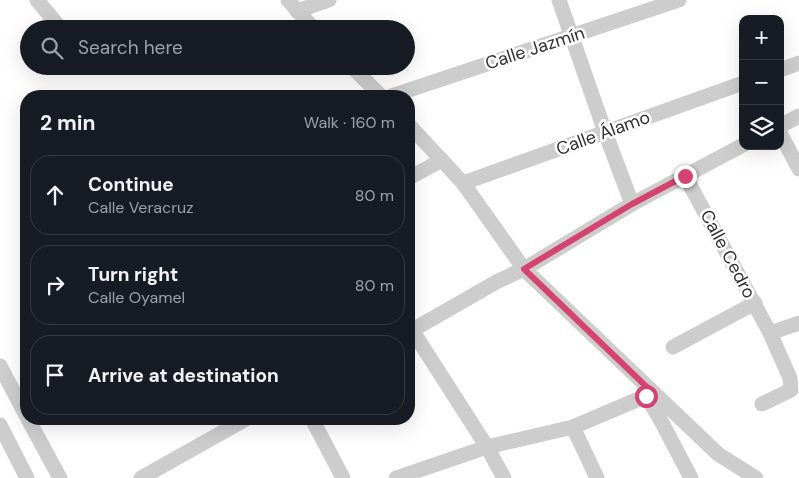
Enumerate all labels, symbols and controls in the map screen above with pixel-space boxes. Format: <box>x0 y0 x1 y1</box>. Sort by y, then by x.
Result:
map controls <box>739 15 784 150</box>
button: + <box>739 15 784 60</box>
search box <box>20 20 415 75</box>
street label: Calle Jazmín <box>482 21 588 75</box>
icon: search <box>38 34 66 62</box>
text: Search here <box>78 35 183 60</box>
button: − <box>739 60 784 105</box>
street label: Calle Álamo <box>553 105 653 161</box>
button: layers <box>739 105 784 150</box>
text: 2 min <box>40 109 96 137</box>
text: Walk · 160 m <box>304 112 395 133</box>
route end <box>674 165 697 188</box>
text: Continue <box>88 172 174 197</box>
icon: ahead <box>41 181 69 209</box>
text: 80 m <box>355 185 394 206</box>
text: Calle Veracruz <box>88 197 194 218</box>
street label: Calle Cedro <box>695 205 761 303</box>
text: Turn right <box>88 262 178 287</box>
icon: right <box>41 271 69 299</box>
text: 80 m <box>355 275 394 296</box>
text: Calle Oyamel <box>88 287 185 308</box>
icon: arrive <box>41 361 69 389</box>
text: Arrive at destination <box>88 363 279 388</box>
route start <box>635 385 658 408</box>

